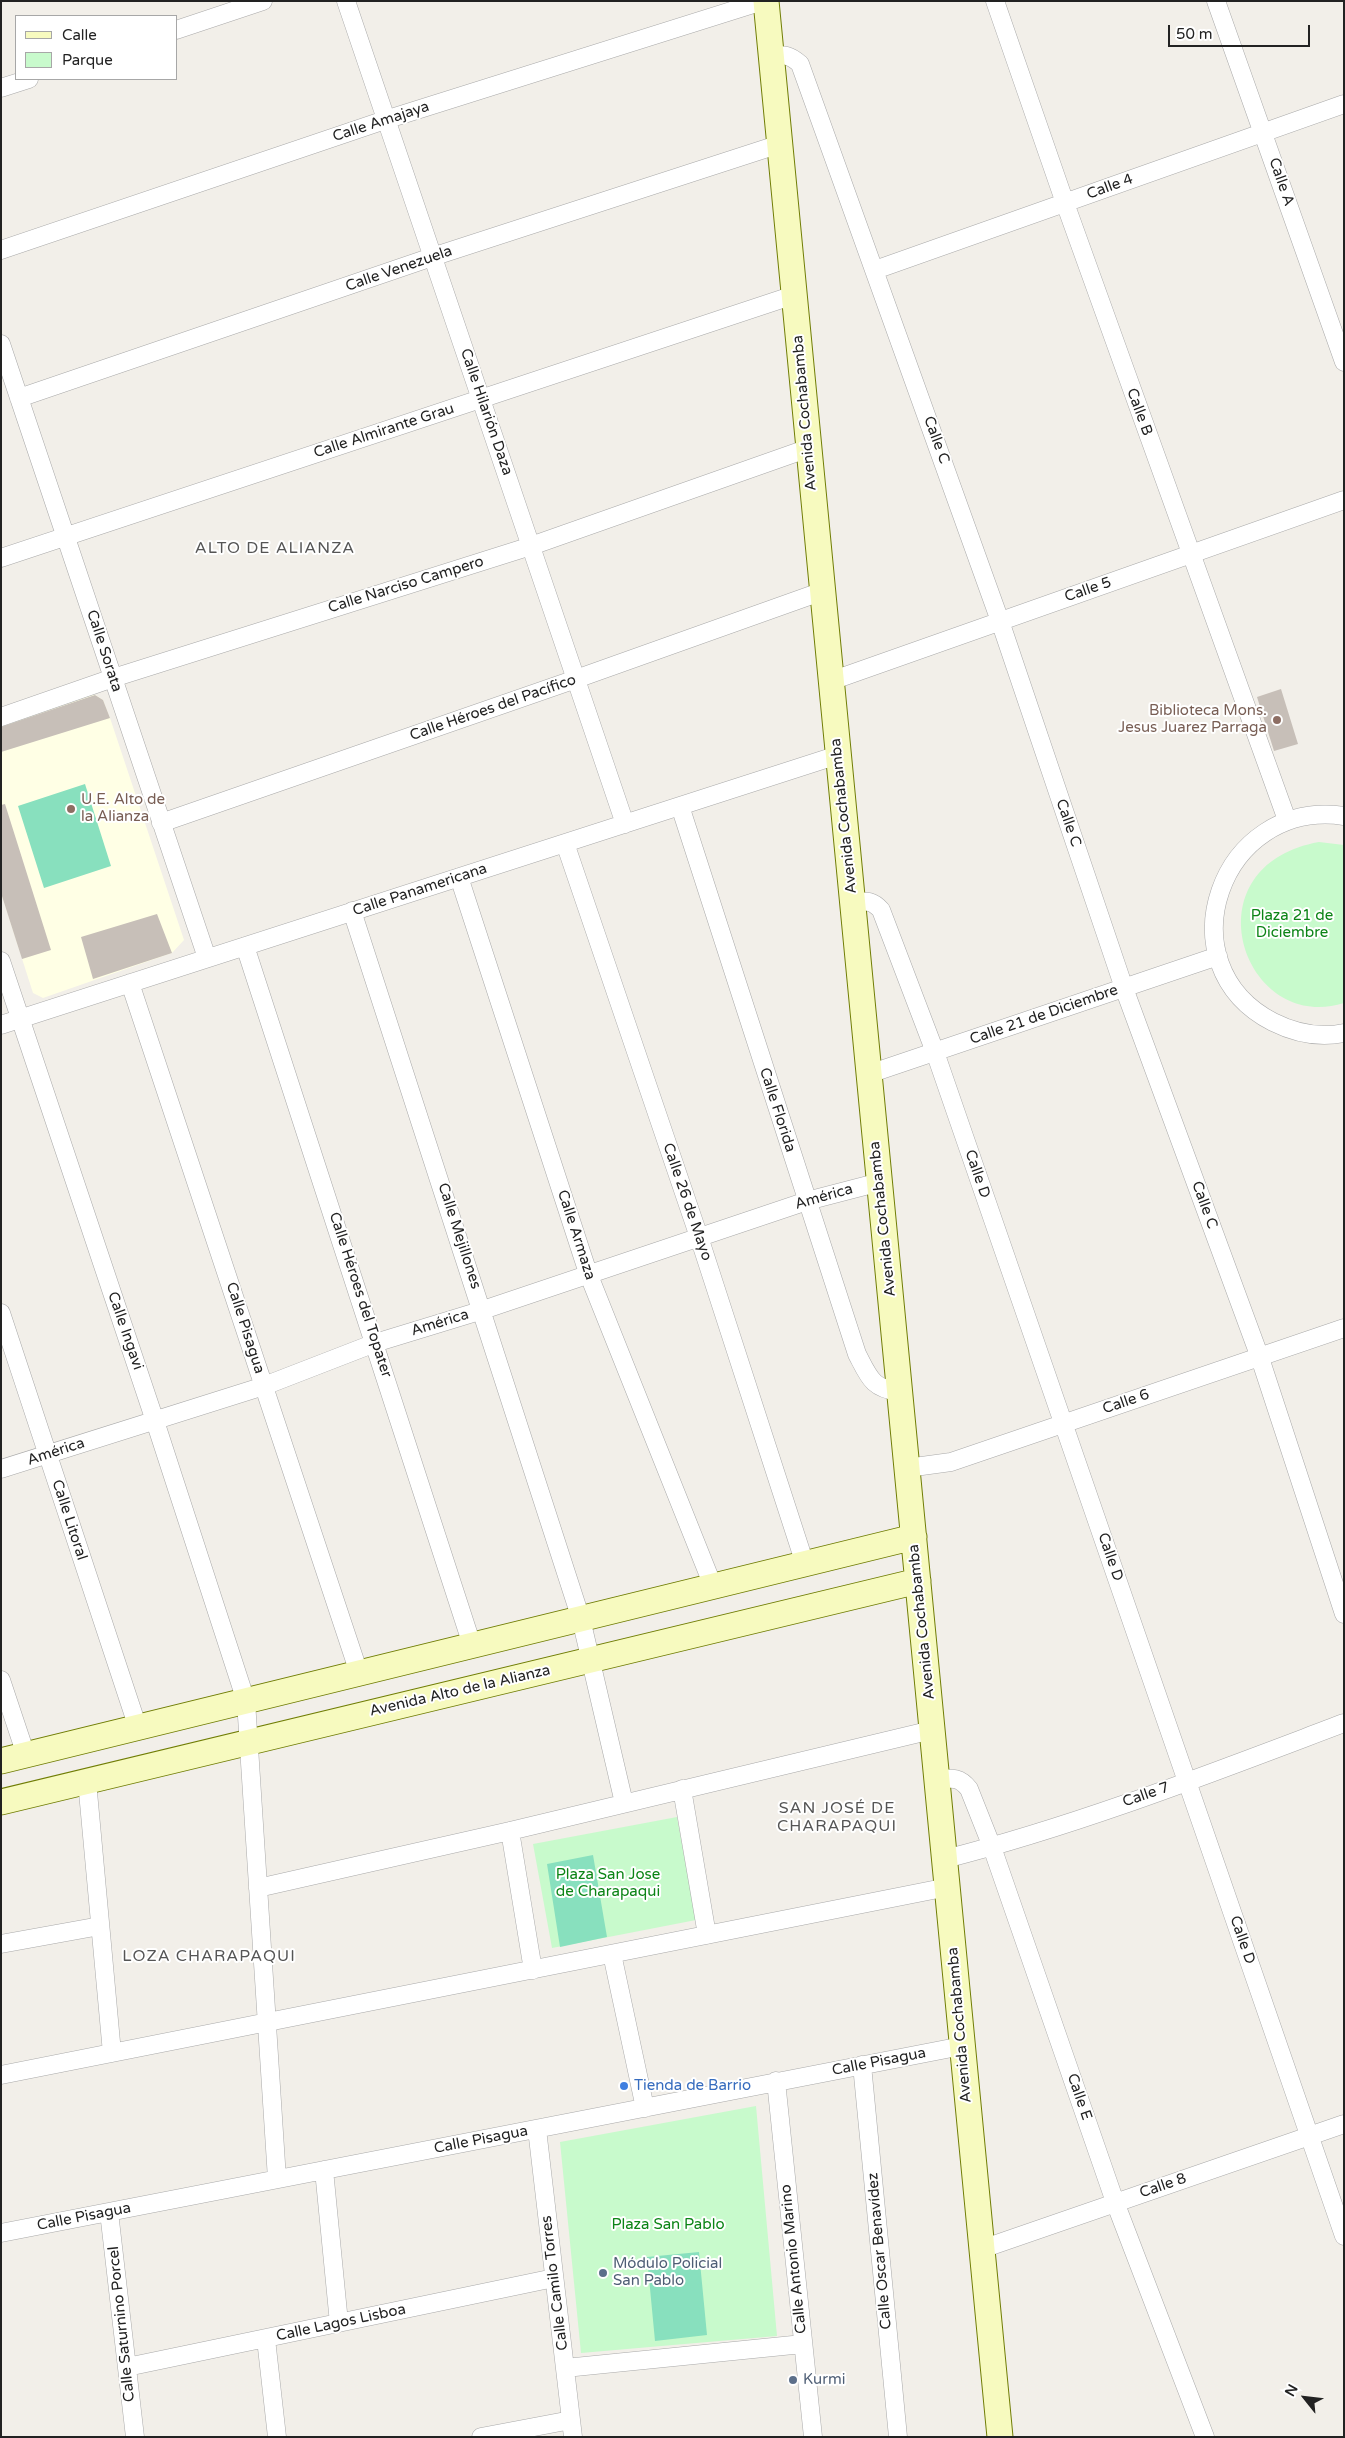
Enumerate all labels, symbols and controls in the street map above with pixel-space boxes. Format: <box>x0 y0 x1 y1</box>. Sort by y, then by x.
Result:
legend <box>15 15 178 80</box>
scale bar <box>1170 15 1312 47</box>
text: 50 m <box>1176 25 1213 43</box>
text: Calle <box>62 26 97 44</box>
text: Parque <box>62 51 113 69</box>
street label: Calle Amajaya <box>330 98 432 146</box>
street label: Calle A <box>1264 155 1298 209</box>
street label: Calle 4 <box>1084 170 1136 204</box>
street label: Calle Venezuela <box>343 242 455 296</box>
street label: Avenida Cochabamba <box>789 334 821 492</box>
street label: Calle Hilarión Daza <box>456 346 516 478</box>
street label: Calle B <box>1122 386 1156 438</box>
street label: Calle Almirante Grau <box>311 400 457 462</box>
street label: Calle C <box>919 414 953 466</box>
district label: ALTO DE ALIANZA <box>193 539 357 559</box>
street label: Calle Narciso Campero <box>326 553 486 617</box>
street label: Calle 5 <box>1062 574 1114 606</box>
street label: Calle Sorata <box>82 608 126 694</box>
street label: Calle Héroes del Pacífico <box>408 671 578 745</box>
place label: Biblioteca Mons. Jesus Juarez Parraga <box>1118 702 1267 737</box>
marker: Biblioteca Mons. Jesus Juarez Parraga <box>1271 714 1283 726</box>
street label: Avenida Cochabamba <box>827 737 861 895</box>
place label: U.E. Alto de la Alianza <box>81 791 165 826</box>
street label: Calle C <box>1051 797 1085 849</box>
marker: U.E. Alto de la Alianza <box>65 803 77 815</box>
street label: Calle Panamericana <box>351 860 489 920</box>
park label: Plaza 21 de Diciembre <box>1251 907 1333 942</box>
street label: Calle 21 de Diciembre <box>967 981 1121 1049</box>
street label: Calle Florida <box>755 1065 799 1155</box>
street label: Avenida Cochabamba <box>866 1140 900 1298</box>
street label: Calle 26 de Mayo <box>658 1141 716 1263</box>
street label: Calle D <box>960 1147 994 1201</box>
street label: Calle C <box>1187 1179 1221 1231</box>
street label: América <box>793 1180 855 1214</box>
street label: Calle Mejillones <box>433 1181 485 1291</box>
street label: Calle Armaza <box>553 1188 599 1282</box>
street label: Calle Héroes del Topater <box>325 1210 395 1380</box>
street label: Calle Pisagua <box>222 1280 268 1376</box>
street label: Calle Ingavi <box>103 1290 147 1372</box>
street label: América <box>409 1306 471 1340</box>
street label: Calle 6 <box>1100 1386 1152 1418</box>
street label: América <box>25 1434 87 1470</box>
street label: Calle Litoral <box>48 1477 90 1563</box>
street label: Calle D <box>1093 1530 1127 1584</box>
street label: Avenida Cochabamba <box>905 1543 939 1701</box>
street label: Avenida Alto de la Alianza <box>368 1661 552 1721</box>
street label: Calle 7 <box>1120 1779 1172 1811</box>
district label: SAN JOSÉ DE CHARAPAQUI <box>776 1799 898 1837</box>
park label: Plaza San Jose de Charapaqui <box>556 1866 660 1901</box>
street label: Calle D <box>1225 1913 1259 1967</box>
street label: Avenida Cochabamba <box>944 1946 976 2104</box>
district label: LOZA CHARAPAQUI <box>120 1947 298 1967</box>
street label: Calle Pisagua <box>831 2044 927 2080</box>
street label: Calle E <box>1063 2071 1095 2123</box>
place label: Tienda de Barrio <box>634 2077 751 2095</box>
marker: Tienda de Barrio <box>618 2080 630 2092</box>
street label: Calle Pisagua <box>433 2122 529 2158</box>
street label: Calle 8 <box>1137 2170 1189 2202</box>
street label: Calle Oscar Benavídez <box>864 2172 896 2330</box>
street label: Calle Antonio Marino <box>777 2183 811 2335</box>
street label: Calle Pisagua <box>36 2199 132 2235</box>
street label: Calle Camilo Torres <box>538 2214 572 2352</box>
park label: Plaza San Pablo <box>611 2216 725 2234</box>
street label: Calle Saturnino Porcel <box>105 2245 139 2403</box>
place label: Módulo Policial San Pablo <box>613 2255 722 2290</box>
marker: Módulo Policial San Pablo <box>597 2267 609 2279</box>
street label: Calle Lagos Lisboa <box>275 2300 407 2346</box>
place label: Kurmi <box>803 2371 845 2389</box>
north arrow <box>1280 2373 1330 2423</box>
marker: Kurmi <box>787 2374 799 2386</box>
text: N <box>1281 2381 1302 2400</box>

